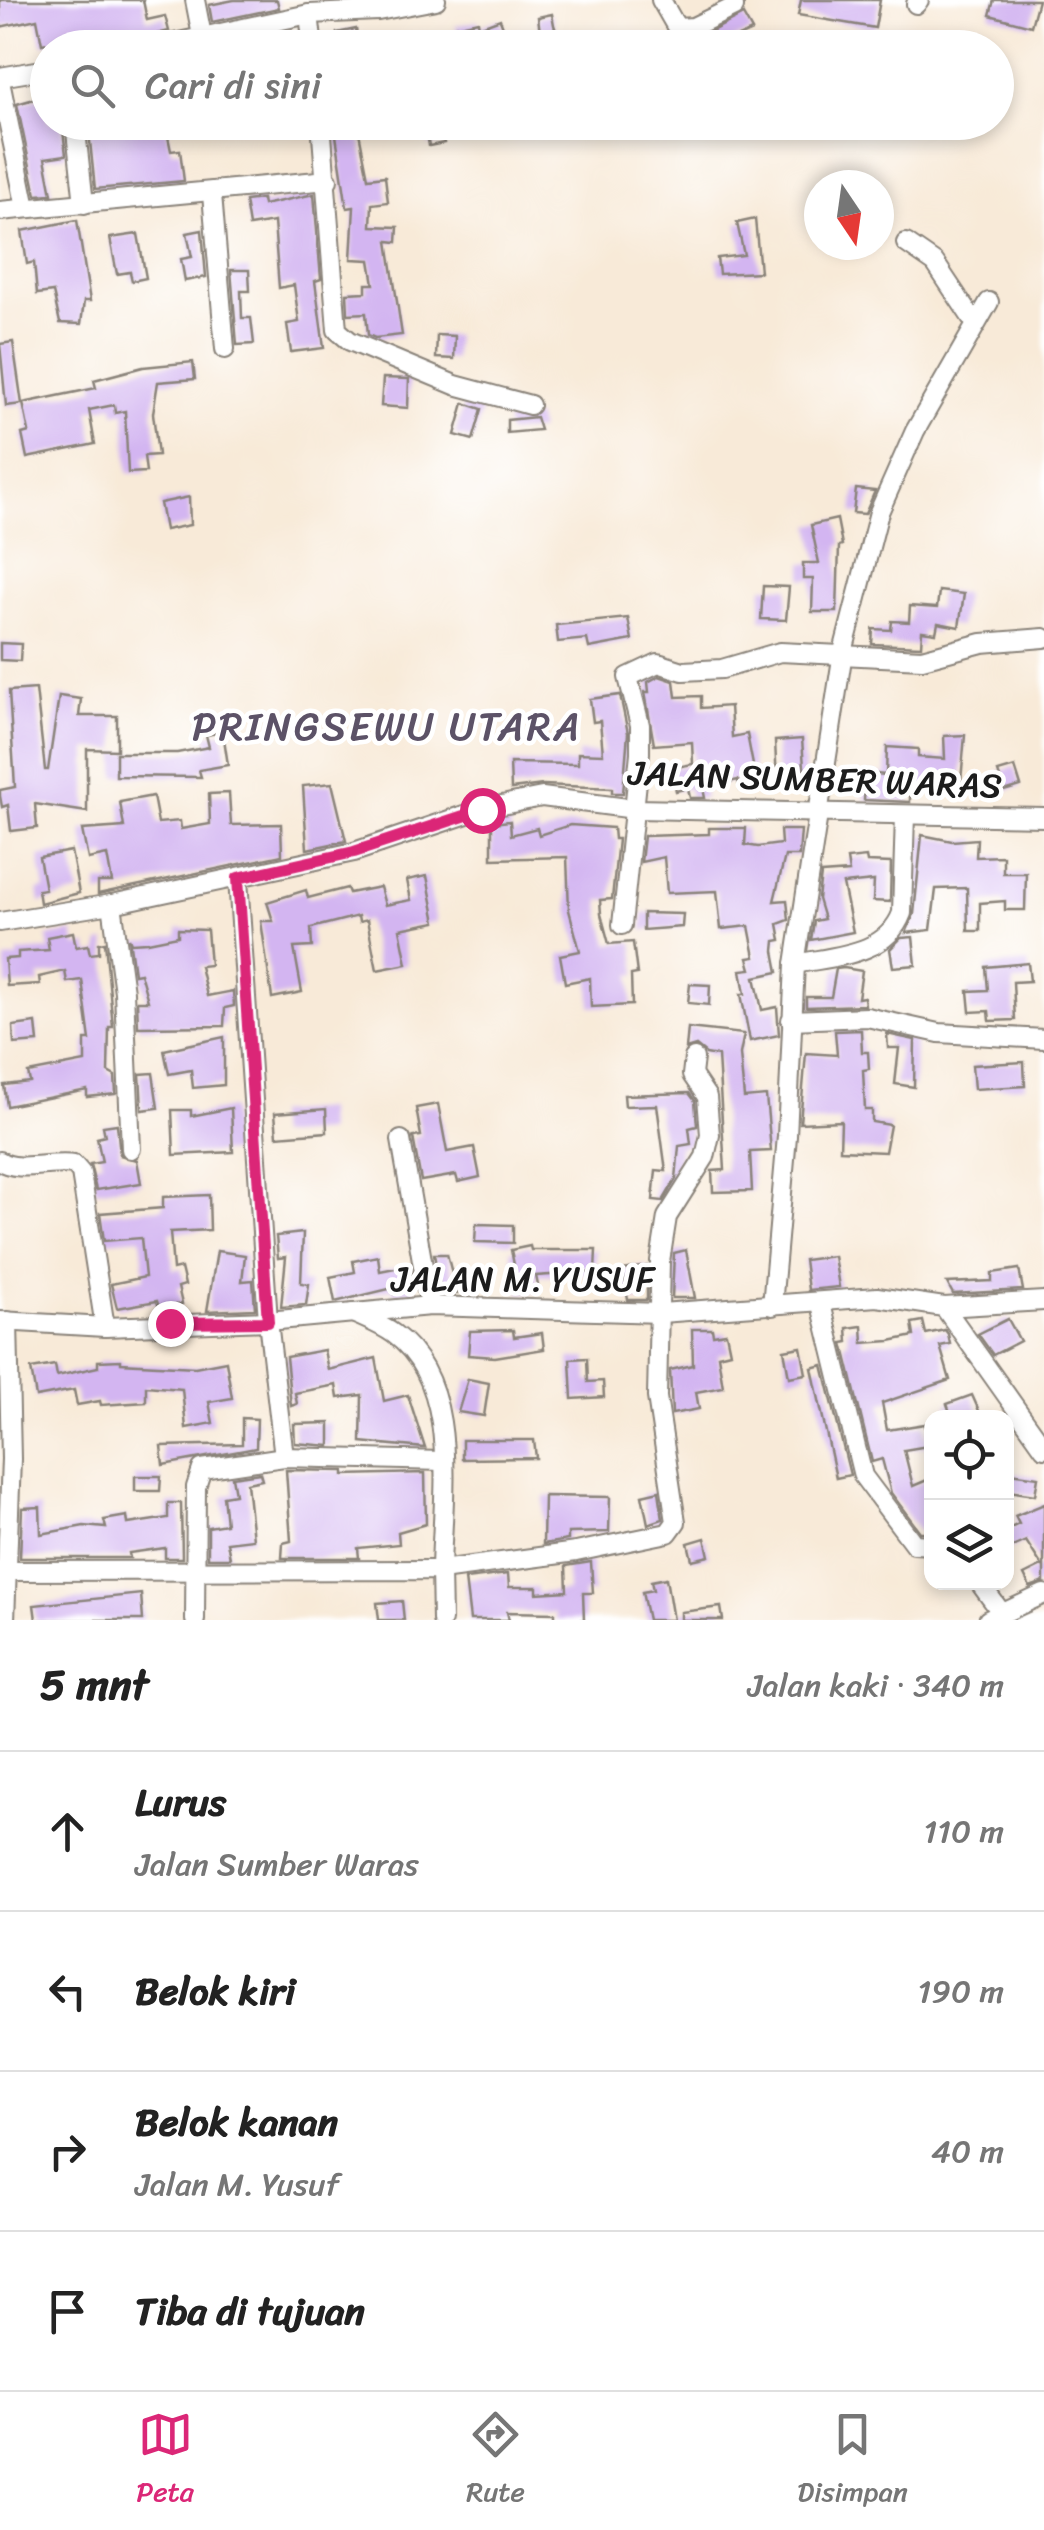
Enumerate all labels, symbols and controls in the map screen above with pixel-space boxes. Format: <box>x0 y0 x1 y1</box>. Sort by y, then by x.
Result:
search box <box>30 30 1014 140</box>
text: Cari di sini <box>145 52 321 119</box>
icon: search <box>65 58 120 113</box>
north arrow <box>804 170 894 260</box>
district label: PRINGSEWU UTARA <box>192 691 582 762</box>
street label: JALAN SUMBER WARAS <box>626 741 1003 817</box>
route start <box>460 788 506 834</box>
street label: JALAN M. YUSUF <box>390 1248 657 1310</box>
route end <box>148 1301 194 1347</box>
map controls <box>924 1410 1014 1590</box>
button: locate <box>924 1410 1014 1500</box>
button: layers <box>924 1500 1014 1590</box>
text: 5 mnt <box>40 1648 148 1722</box>
text: Jalan kaki · 340 m <box>747 1657 1004 1714</box>
text: Lurus <box>135 1769 226 1836</box>
text: 110 m <box>923 1803 1004 1860</box>
icon: ahead <box>40 1804 95 1859</box>
text: Jalan Sumber Waras <box>135 1836 419 1893</box>
text: Belok kiri <box>135 1958 295 2025</box>
text: 190 m <box>918 1963 1004 2020</box>
icon: left <box>40 1964 95 2019</box>
text: Belok kanan <box>135 2089 338 2156</box>
text: 40 m <box>931 2123 1004 2180</box>
icon: right <box>40 2124 95 2179</box>
text: Jalan M. Yusuf <box>135 2156 339 2213</box>
text: Tiba di tujuan <box>135 2278 365 2345</box>
icon: arrive <box>40 2284 95 2339</box>
tab: Peta <box>136 2407 194 2516</box>
tab: Rute <box>466 2407 525 2516</box>
tab: Disimpan <box>797 2407 908 2516</box>

